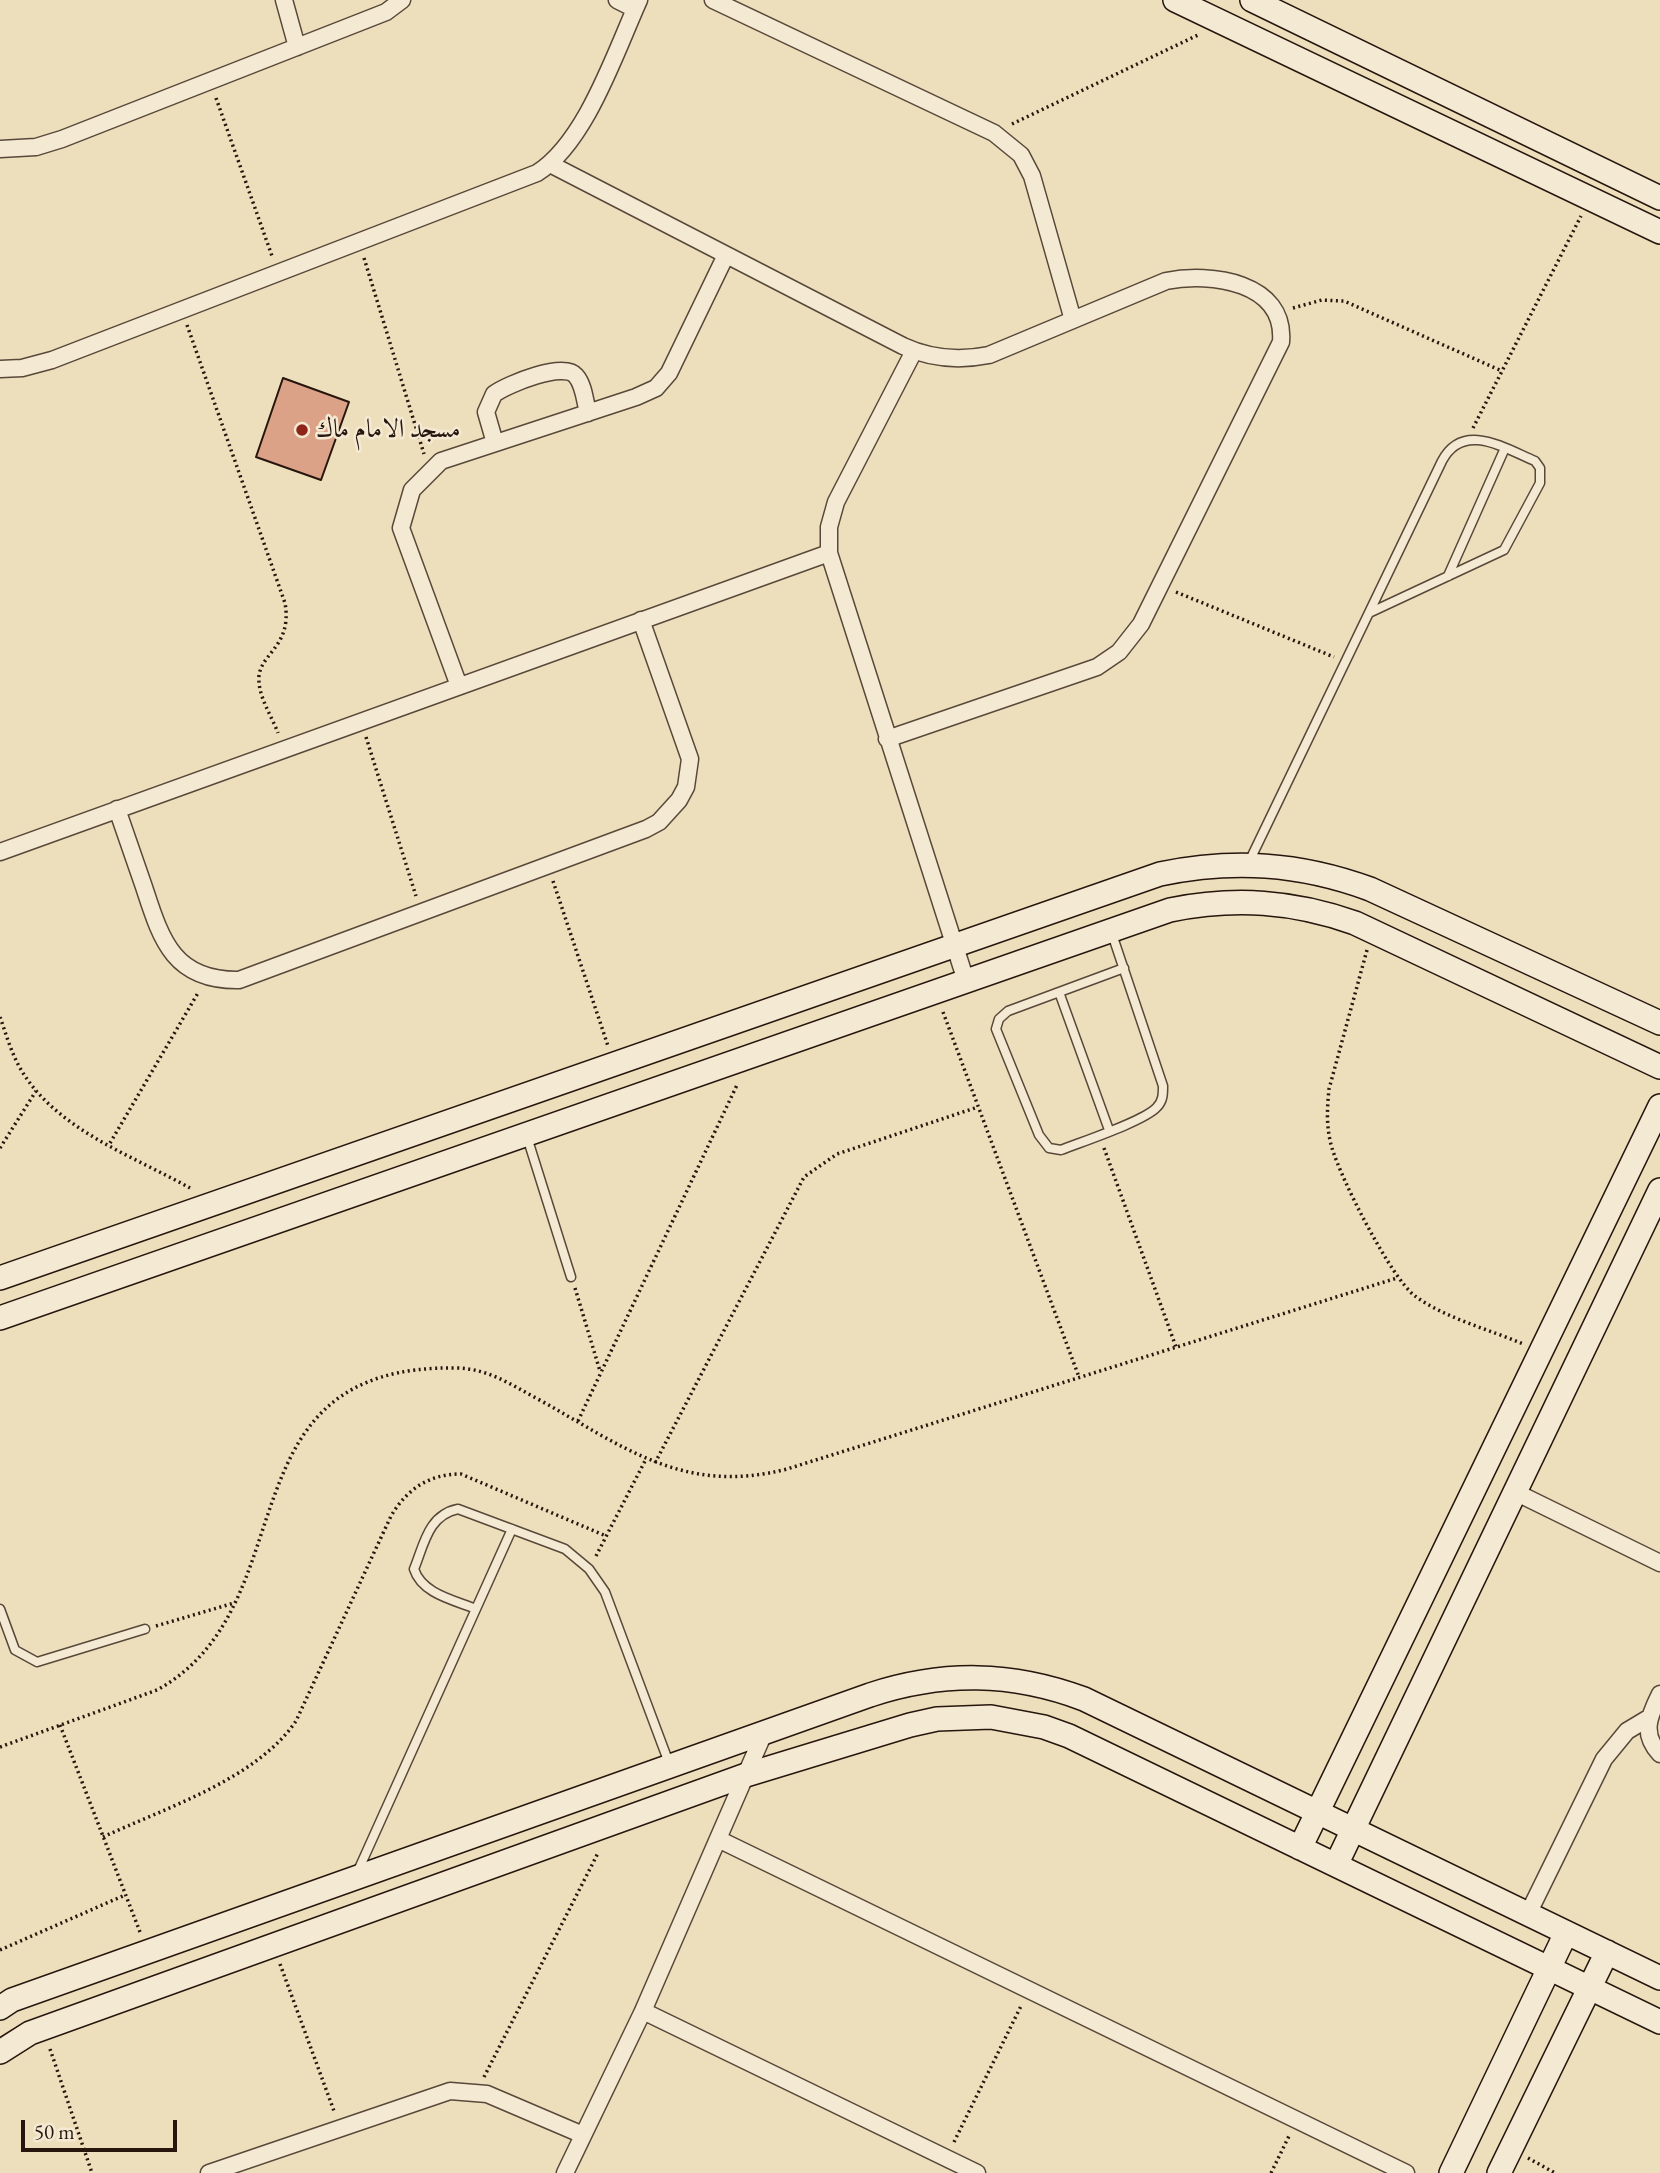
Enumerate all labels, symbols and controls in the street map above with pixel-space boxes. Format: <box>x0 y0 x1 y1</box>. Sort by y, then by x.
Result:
place label: مسجد الامام ماك <box>316 414 461 446</box>
marker: مسجد الامام ماك <box>294 422 310 438</box>
scale bar <box>24 2106 180 2150</box>
text: 50 m <box>34 2118 75 2145</box>

